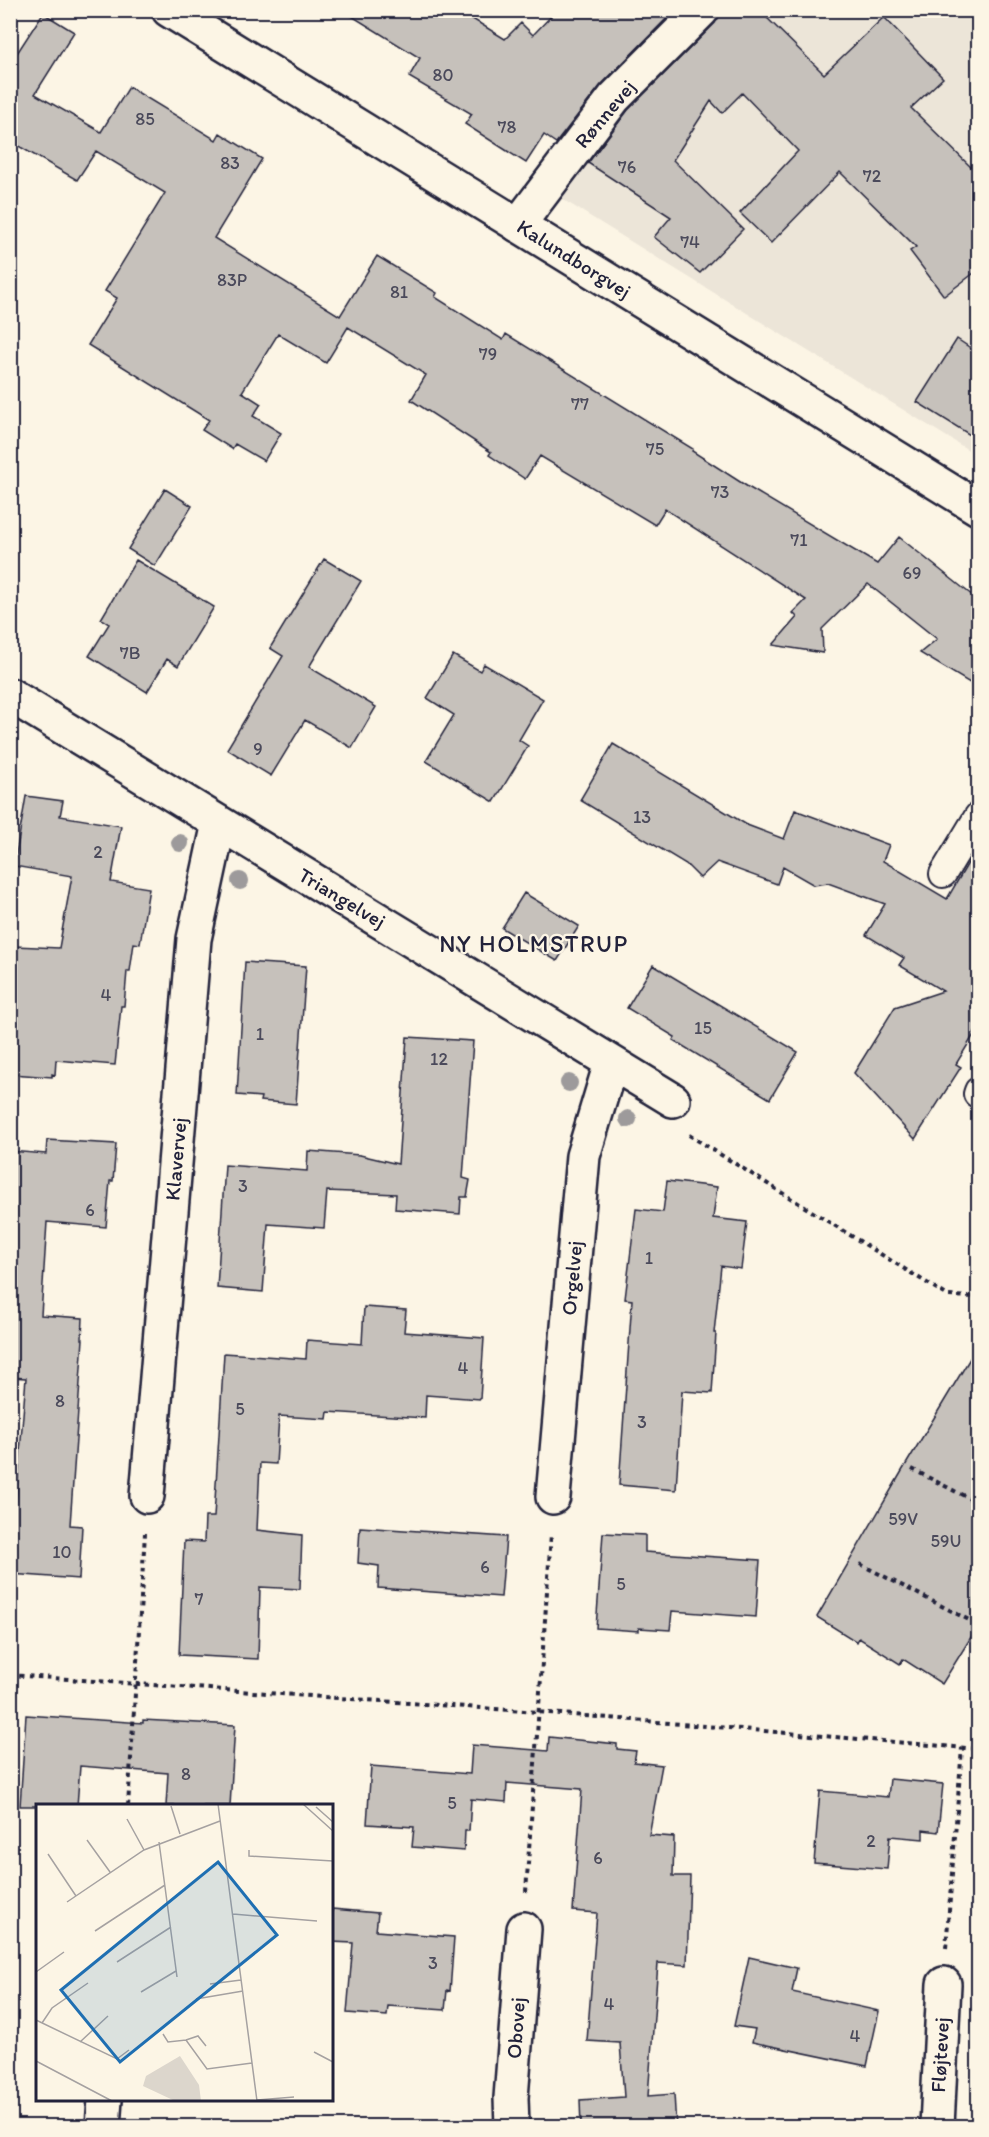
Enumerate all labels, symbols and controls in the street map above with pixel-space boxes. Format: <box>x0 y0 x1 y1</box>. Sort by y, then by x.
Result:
house number: 80 <box>433 64 453 86</box>
street label: Rønnevej <box>569 74 640 153</box>
house number: 85 <box>135 108 155 130</box>
house number: 78 <box>498 116 517 138</box>
house number: 83 <box>220 152 240 174</box>
house number: 76 <box>618 156 636 178</box>
house number: 72 <box>863 165 882 187</box>
street label: Kalundborgvej <box>513 214 636 304</box>
house number: 74 <box>680 231 700 253</box>
house number: 83P <box>217 269 247 291</box>
house number: 81 <box>390 281 408 303</box>
house number: 79 <box>479 343 497 365</box>
house number: 77 <box>571 393 589 415</box>
house number: 75 <box>646 438 664 460</box>
house number: 73 <box>711 481 730 503</box>
house number: 71 <box>790 529 808 551</box>
house number: 69 <box>903 562 921 584</box>
house number: 7B <box>120 642 140 664</box>
house number: 9 <box>253 738 263 760</box>
house number: 13 <box>633 806 651 828</box>
house number: 2 <box>93 841 103 863</box>
street label: Triangelvej <box>294 862 390 933</box>
district label: NY HOLMSTRUP <box>439 929 629 958</box>
house number: 4 <box>101 984 112 1006</box>
house number: 15 <box>694 1017 712 1039</box>
house number: 1 <box>256 1023 264 1045</box>
house number: 12 <box>430 1048 448 1070</box>
street label: Klavervej <box>159 1116 192 1202</box>
house number: 3 <box>238 1175 248 1197</box>
house number: 6 <box>85 1199 95 1221</box>
street label: Orgelvej <box>556 1239 587 1316</box>
house number: 1 <box>645 1247 653 1269</box>
house number: 4 <box>458 1357 469 1379</box>
house number: 8 <box>55 1390 65 1412</box>
house number: 5 <box>235 1398 245 1420</box>
house number: 3 <box>637 1411 647 1433</box>
house number: 59V <box>888 1508 918 1530</box>
house number: 59U <box>931 1530 961 1552</box>
house number: 10 <box>52 1541 72 1563</box>
house number: 6 <box>480 1556 490 1578</box>
house number: 5 <box>616 1573 626 1595</box>
house number: 7 <box>195 1588 204 1610</box>
house number: 8 <box>181 1763 191 1785</box>
house number: 5 <box>447 1792 457 1814</box>
inset map <box>36 1804 333 2101</box>
house number: 2 <box>866 1830 876 1852</box>
house number: 6 <box>593 1847 603 1869</box>
house number: 3 <box>428 1952 438 1974</box>
house number: 4 <box>604 1993 615 2015</box>
street label: Obovej <box>501 1996 530 2060</box>
street label: Fløjtevej <box>925 2017 954 2093</box>
house number: 4 <box>850 2025 861 2047</box>

